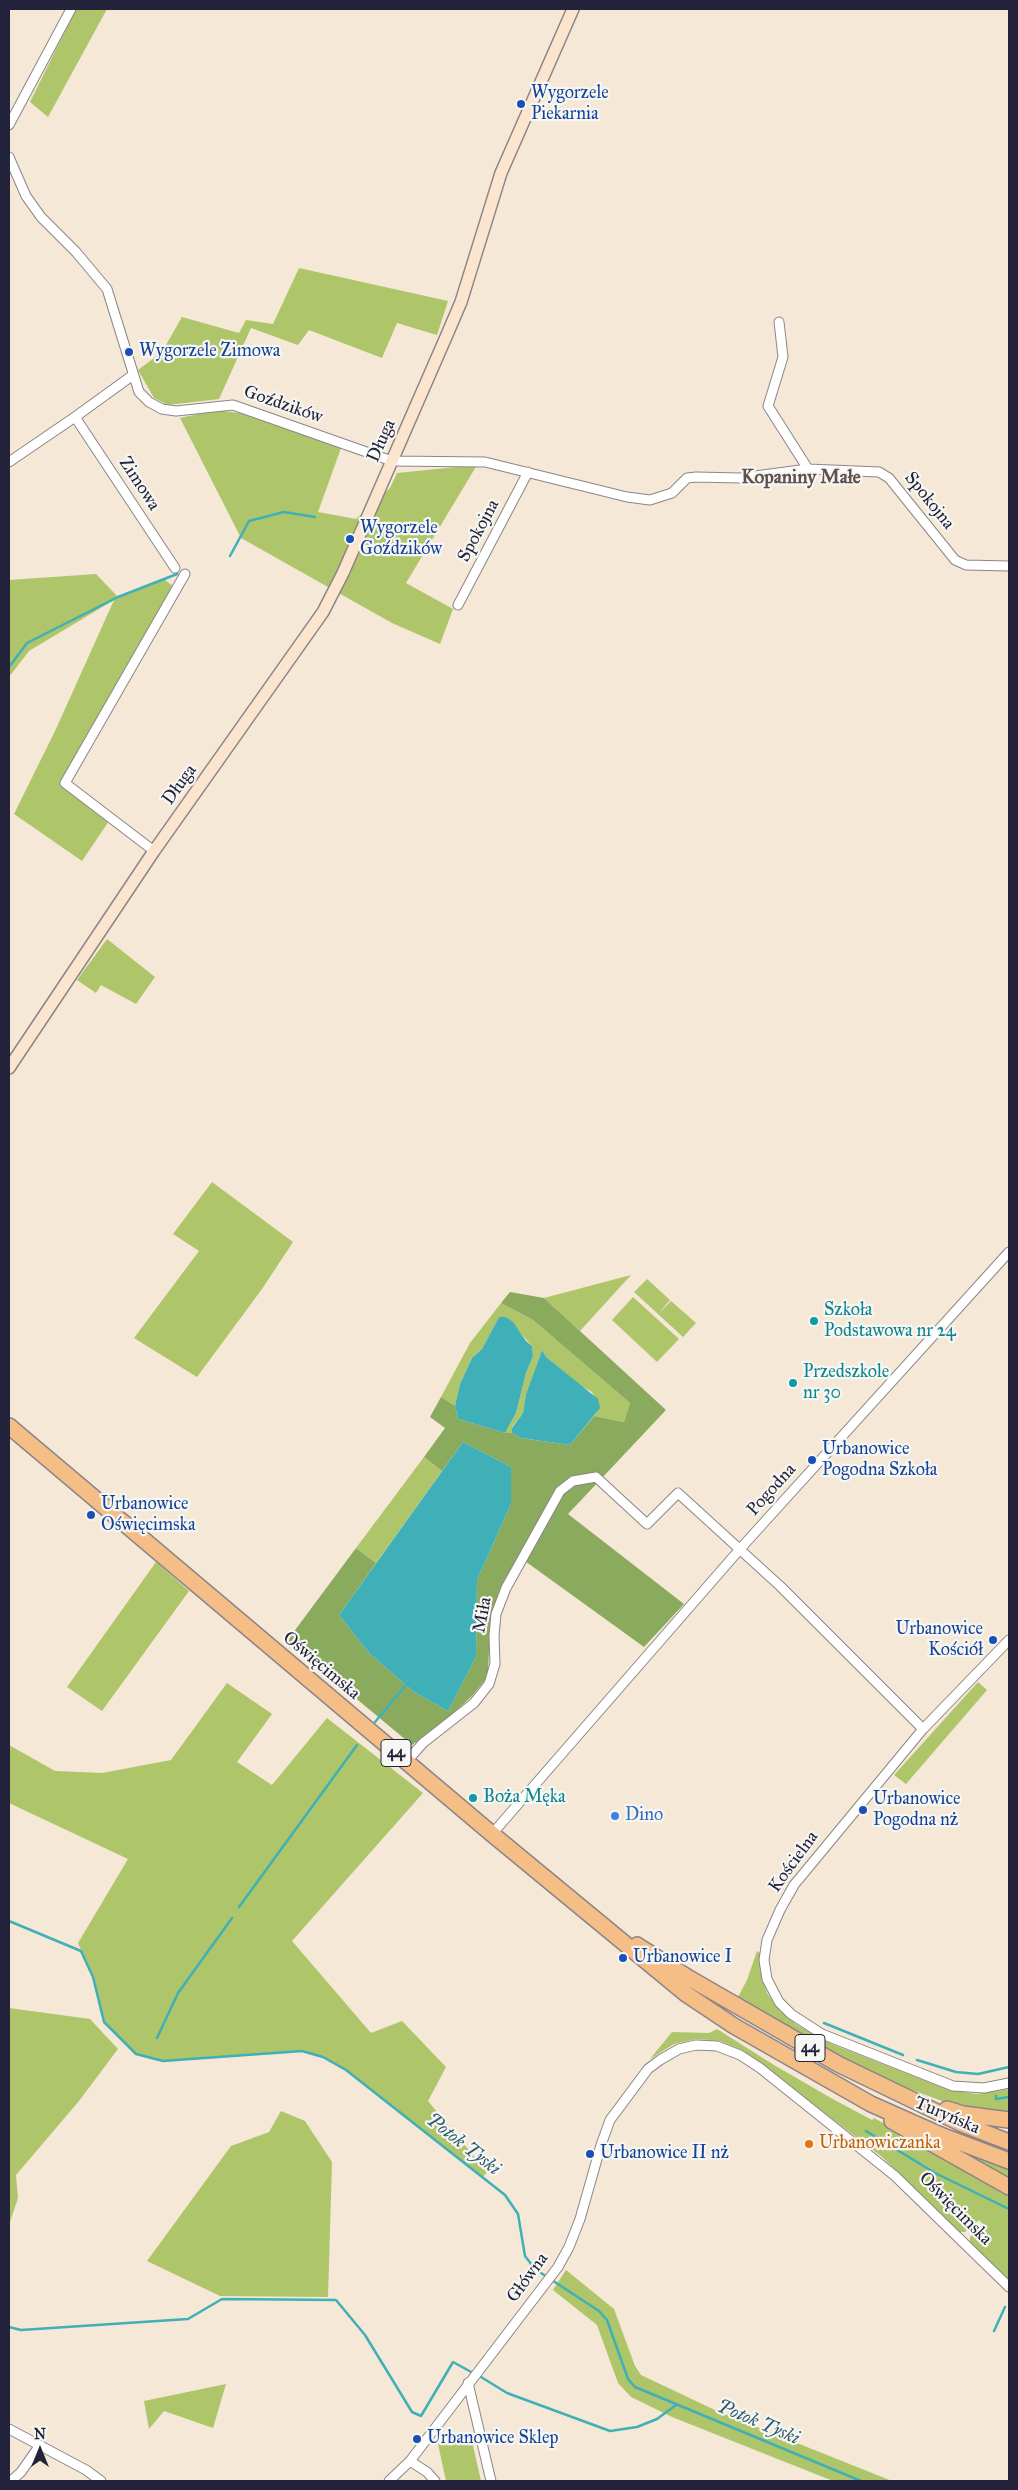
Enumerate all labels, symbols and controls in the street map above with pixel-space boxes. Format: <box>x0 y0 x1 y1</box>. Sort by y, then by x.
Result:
place label: Wygorzele Piekarnia <box>531 83 609 126</box>
marker: Wygorzele Piekarnia <box>515 98 527 110</box>
place label: Wygorzele Zimowa <box>139 341 280 363</box>
marker: Wygorzele Zimowa <box>123 346 135 358</box>
street label: Goździków <box>241 381 325 429</box>
street label: Długa <box>363 416 401 466</box>
street label: Zimowa <box>114 453 164 515</box>
district label: Kopaniny Małe <box>741 467 861 489</box>
street label: Spokojna <box>899 468 959 534</box>
street label: Spokojna <box>454 496 504 566</box>
place label: Wygorzele Goździków <box>360 518 442 560</box>
marker: Wygorzele Goździków <box>344 533 356 545</box>
street label: Długa <box>158 761 202 809</box>
place label: Szkoła Podstawowa nr 24 <box>824 1300 956 1342</box>
marker: Szkoła Podstawowa nr 24 <box>808 1315 820 1327</box>
place label: Przedszkole nr 30 <box>803 1362 889 1405</box>
marker: Przedszkole nr 30 <box>787 1377 799 1389</box>
place label: Urbanowice Pogodna Szkoła <box>822 1439 937 1482</box>
marker: Urbanowice Pogodna Szkoła <box>806 1454 818 1466</box>
street label: Pogodna <box>743 1459 801 1521</box>
place label: Urbanowice Oświęcimska <box>101 1494 196 1536</box>
marker: Urbanowice Oświęcimska <box>85 1509 97 1521</box>
street label: Miła <box>469 1595 497 1635</box>
place label: Urbanowice Kościół <box>895 1619 983 1662</box>
street label: Oświęcimska <box>278 1627 364 1705</box>
marker: Urbanowice Kościół <box>987 1634 999 1646</box>
road number: 44 <box>381 1740 411 1766</box>
place label: Boża Męka <box>483 1787 566 1809</box>
place label: Urbanowice Pogodna nż <box>873 1789 961 1832</box>
marker: Boża Męka <box>467 1792 479 1804</box>
marker: Urbanowice Pogodna nż <box>857 1804 869 1816</box>
place label: Dino <box>625 1805 663 1827</box>
marker: Dino <box>609 1810 621 1822</box>
street label: Kościelna <box>765 1827 823 1897</box>
place label: Urbanowice I <box>633 1947 732 1969</box>
marker: Urbanowice I <box>617 1952 629 1964</box>
road number: 44 <box>795 2035 825 2062</box>
street label: Turyńska <box>911 2093 983 2139</box>
water label: Potok Tyski <box>422 2109 504 2181</box>
place label: Urbanowiczanka <box>819 2133 941 2155</box>
marker: Urbanowiczanka <box>803 2138 815 2150</box>
place label: Urbanowice II nż <box>600 2143 729 2165</box>
marker: Urbanowice II nż <box>584 2148 596 2160</box>
street label: Oświęcimska <box>914 2168 996 2250</box>
street label: Główna <box>503 2249 553 2307</box>
water label: Potok Tyski <box>713 2395 803 2451</box>
north arrow <box>15 2425 65 2475</box>
text: N <box>34 2426 46 2443</box>
place label: Urbanowice Sklep <box>427 2428 558 2450</box>
marker: Urbanowice Sklep <box>411 2433 423 2445</box>

